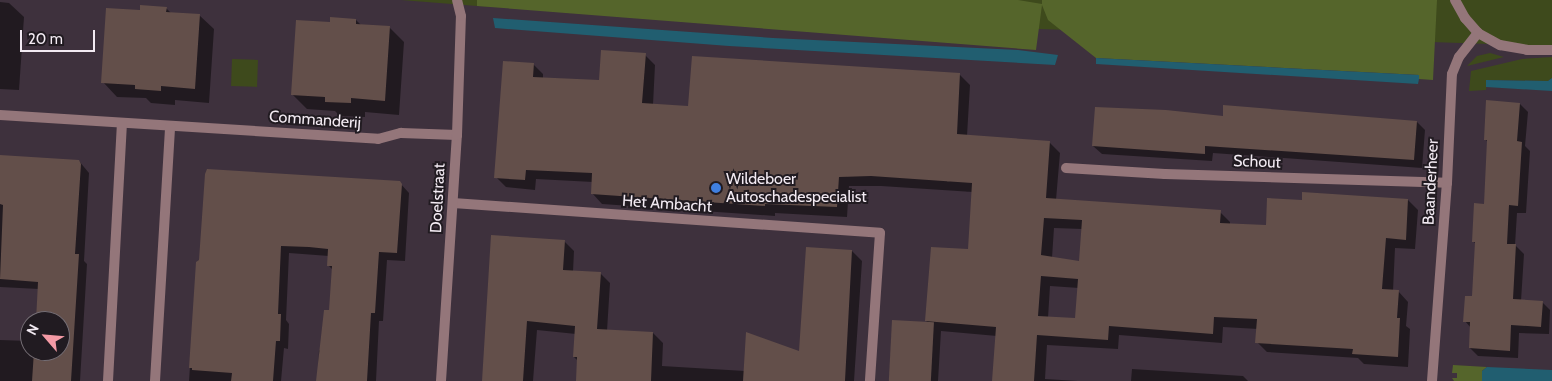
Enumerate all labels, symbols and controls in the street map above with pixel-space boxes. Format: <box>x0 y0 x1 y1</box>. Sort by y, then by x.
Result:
scale bar <box>22 20 98 52</box>
text: 20 m <box>28 30 63 48</box>
street label: Commanderij <box>268 107 362 133</box>
street label: Baanderheer <box>1419 139 1443 225</box>
street label: Schout <box>1233 152 1281 172</box>
street label: Doelstraat <box>427 163 449 233</box>
place label: Wildeboer Autoschadespecialist <box>726 169 867 207</box>
marker: Wildeboer Autoschadespecialist <box>710 182 722 194</box>
street label: Het Ambacht <box>621 191 713 217</box>
north arrow <box>20 311 70 361</box>
text: N <box>22 321 43 338</box>

